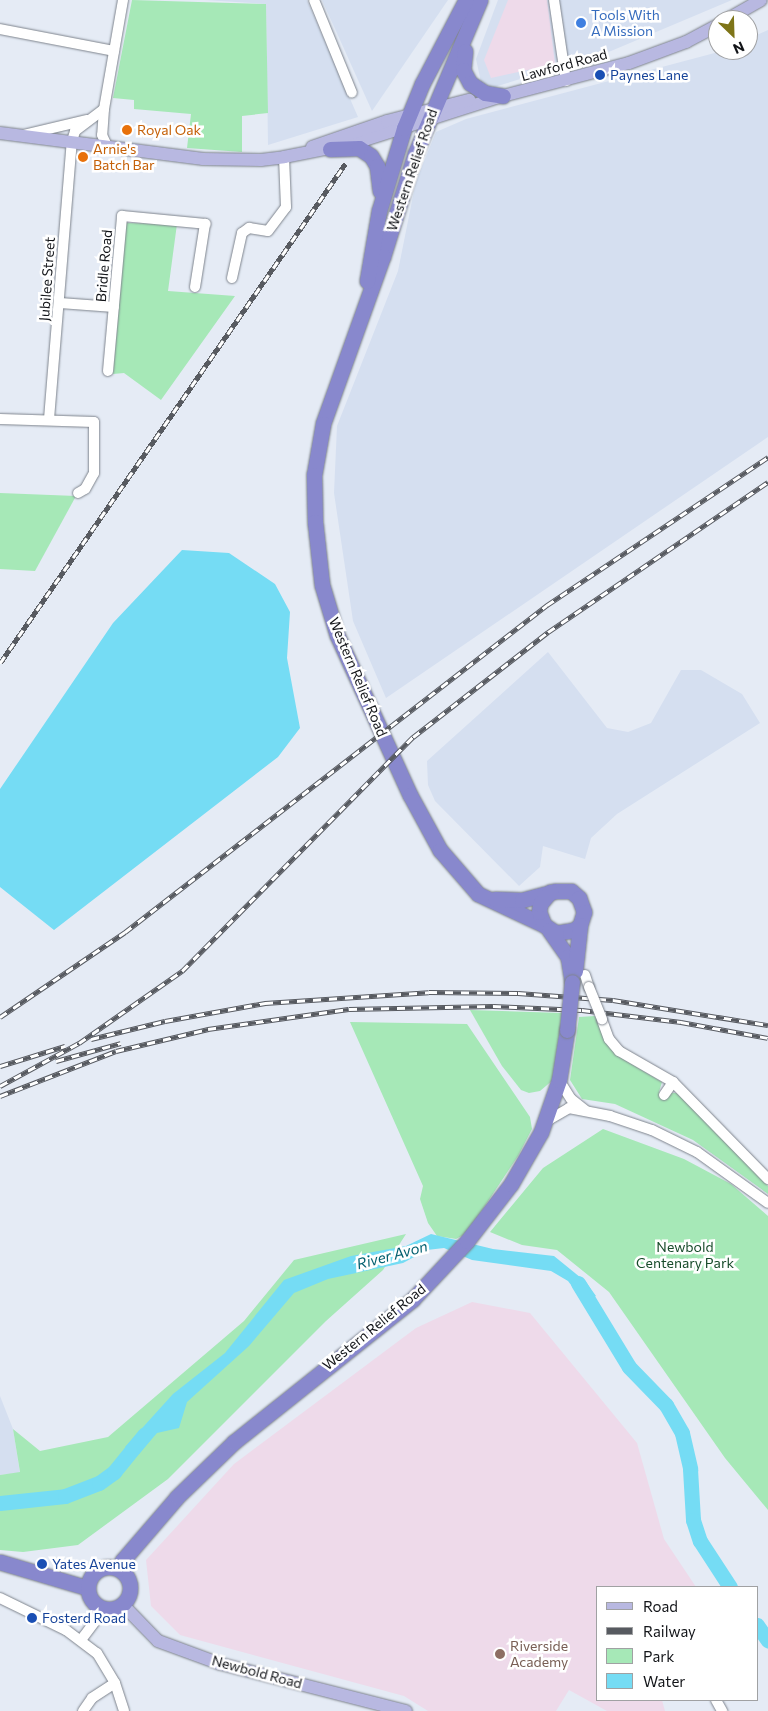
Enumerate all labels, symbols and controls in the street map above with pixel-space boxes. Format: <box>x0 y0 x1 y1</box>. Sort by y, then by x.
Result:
place label: Tools With A Mission <box>591 7 660 40</box>
north arrow <box>708 10 758 60</box>
marker: Tools With A Mission <box>575 17 587 29</box>
text: N <box>731 38 747 58</box>
street label: Lawford Road <box>519 45 609 85</box>
place label: Paynes Lane <box>610 67 688 83</box>
marker: Paynes Lane <box>594 69 606 81</box>
street label: Western Relief Road <box>383 107 441 233</box>
place label: Royal Oak <box>137 122 201 138</box>
marker: Royal Oak <box>121 124 133 136</box>
place label: Arnie's Batch Bar <box>93 141 155 174</box>
marker: Arnie's Batch Bar <box>77 151 89 163</box>
street label: Bridle Road <box>92 229 116 303</box>
street label: Jubilee Street <box>36 236 58 322</box>
street label: Western Relief Road <box>325 615 391 739</box>
water label: River Avon <box>354 1237 430 1273</box>
park label: Newbold Centenary Park <box>636 1239 734 1272</box>
street label: Western Relief Road <box>319 1280 429 1374</box>
place label: Yates Avenue <box>52 1556 136 1572</box>
marker: Yates Avenue <box>36 1558 48 1570</box>
legend <box>596 1586 758 1701</box>
text: Road <box>643 1597 678 1615</box>
place label: Fosterd Road <box>42 1610 126 1626</box>
marker: Fosterd Road <box>26 1612 38 1624</box>
text: Railway <box>643 1622 696 1640</box>
place label: Riverside Academy <box>510 1638 568 1670</box>
text: Park <box>643 1647 674 1665</box>
marker: Riverside Academy <box>494 1648 506 1660</box>
street label: Newbold Road <box>210 1652 304 1692</box>
text: Water <box>643 1672 685 1690</box>

